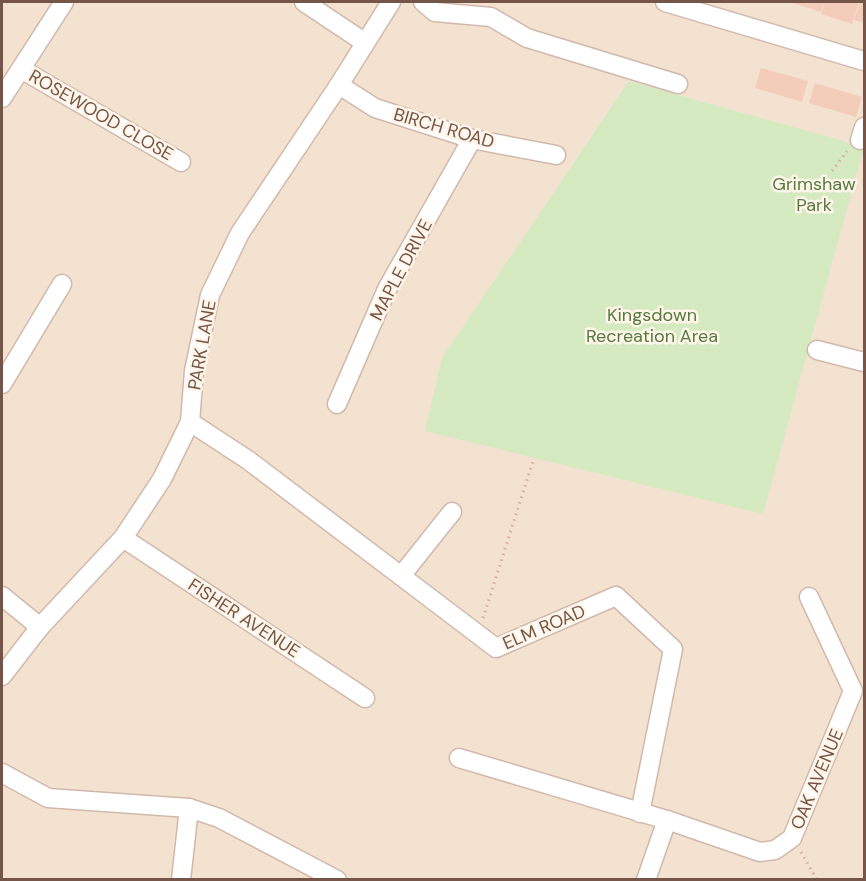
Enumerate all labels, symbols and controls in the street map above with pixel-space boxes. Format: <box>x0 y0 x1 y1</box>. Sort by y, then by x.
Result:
street label: ROSEWOOD CLOSE <box>24 64 178 166</box>
street label: BIRCH ROAD <box>391 102 497 154</box>
park label: Grimshaw Park <box>772 172 856 217</box>
street label: MAPLE DRIVE <box>364 215 438 325</box>
street label: PARK LANE <box>182 298 222 392</box>
park label: Kingsdown Recreation Area <box>586 303 718 348</box>
street label: FISHER AVENUE <box>183 573 305 663</box>
street label: ELM ROAD <box>499 599 589 655</box>
street label: OAK AVENUE <box>785 725 849 833</box>

